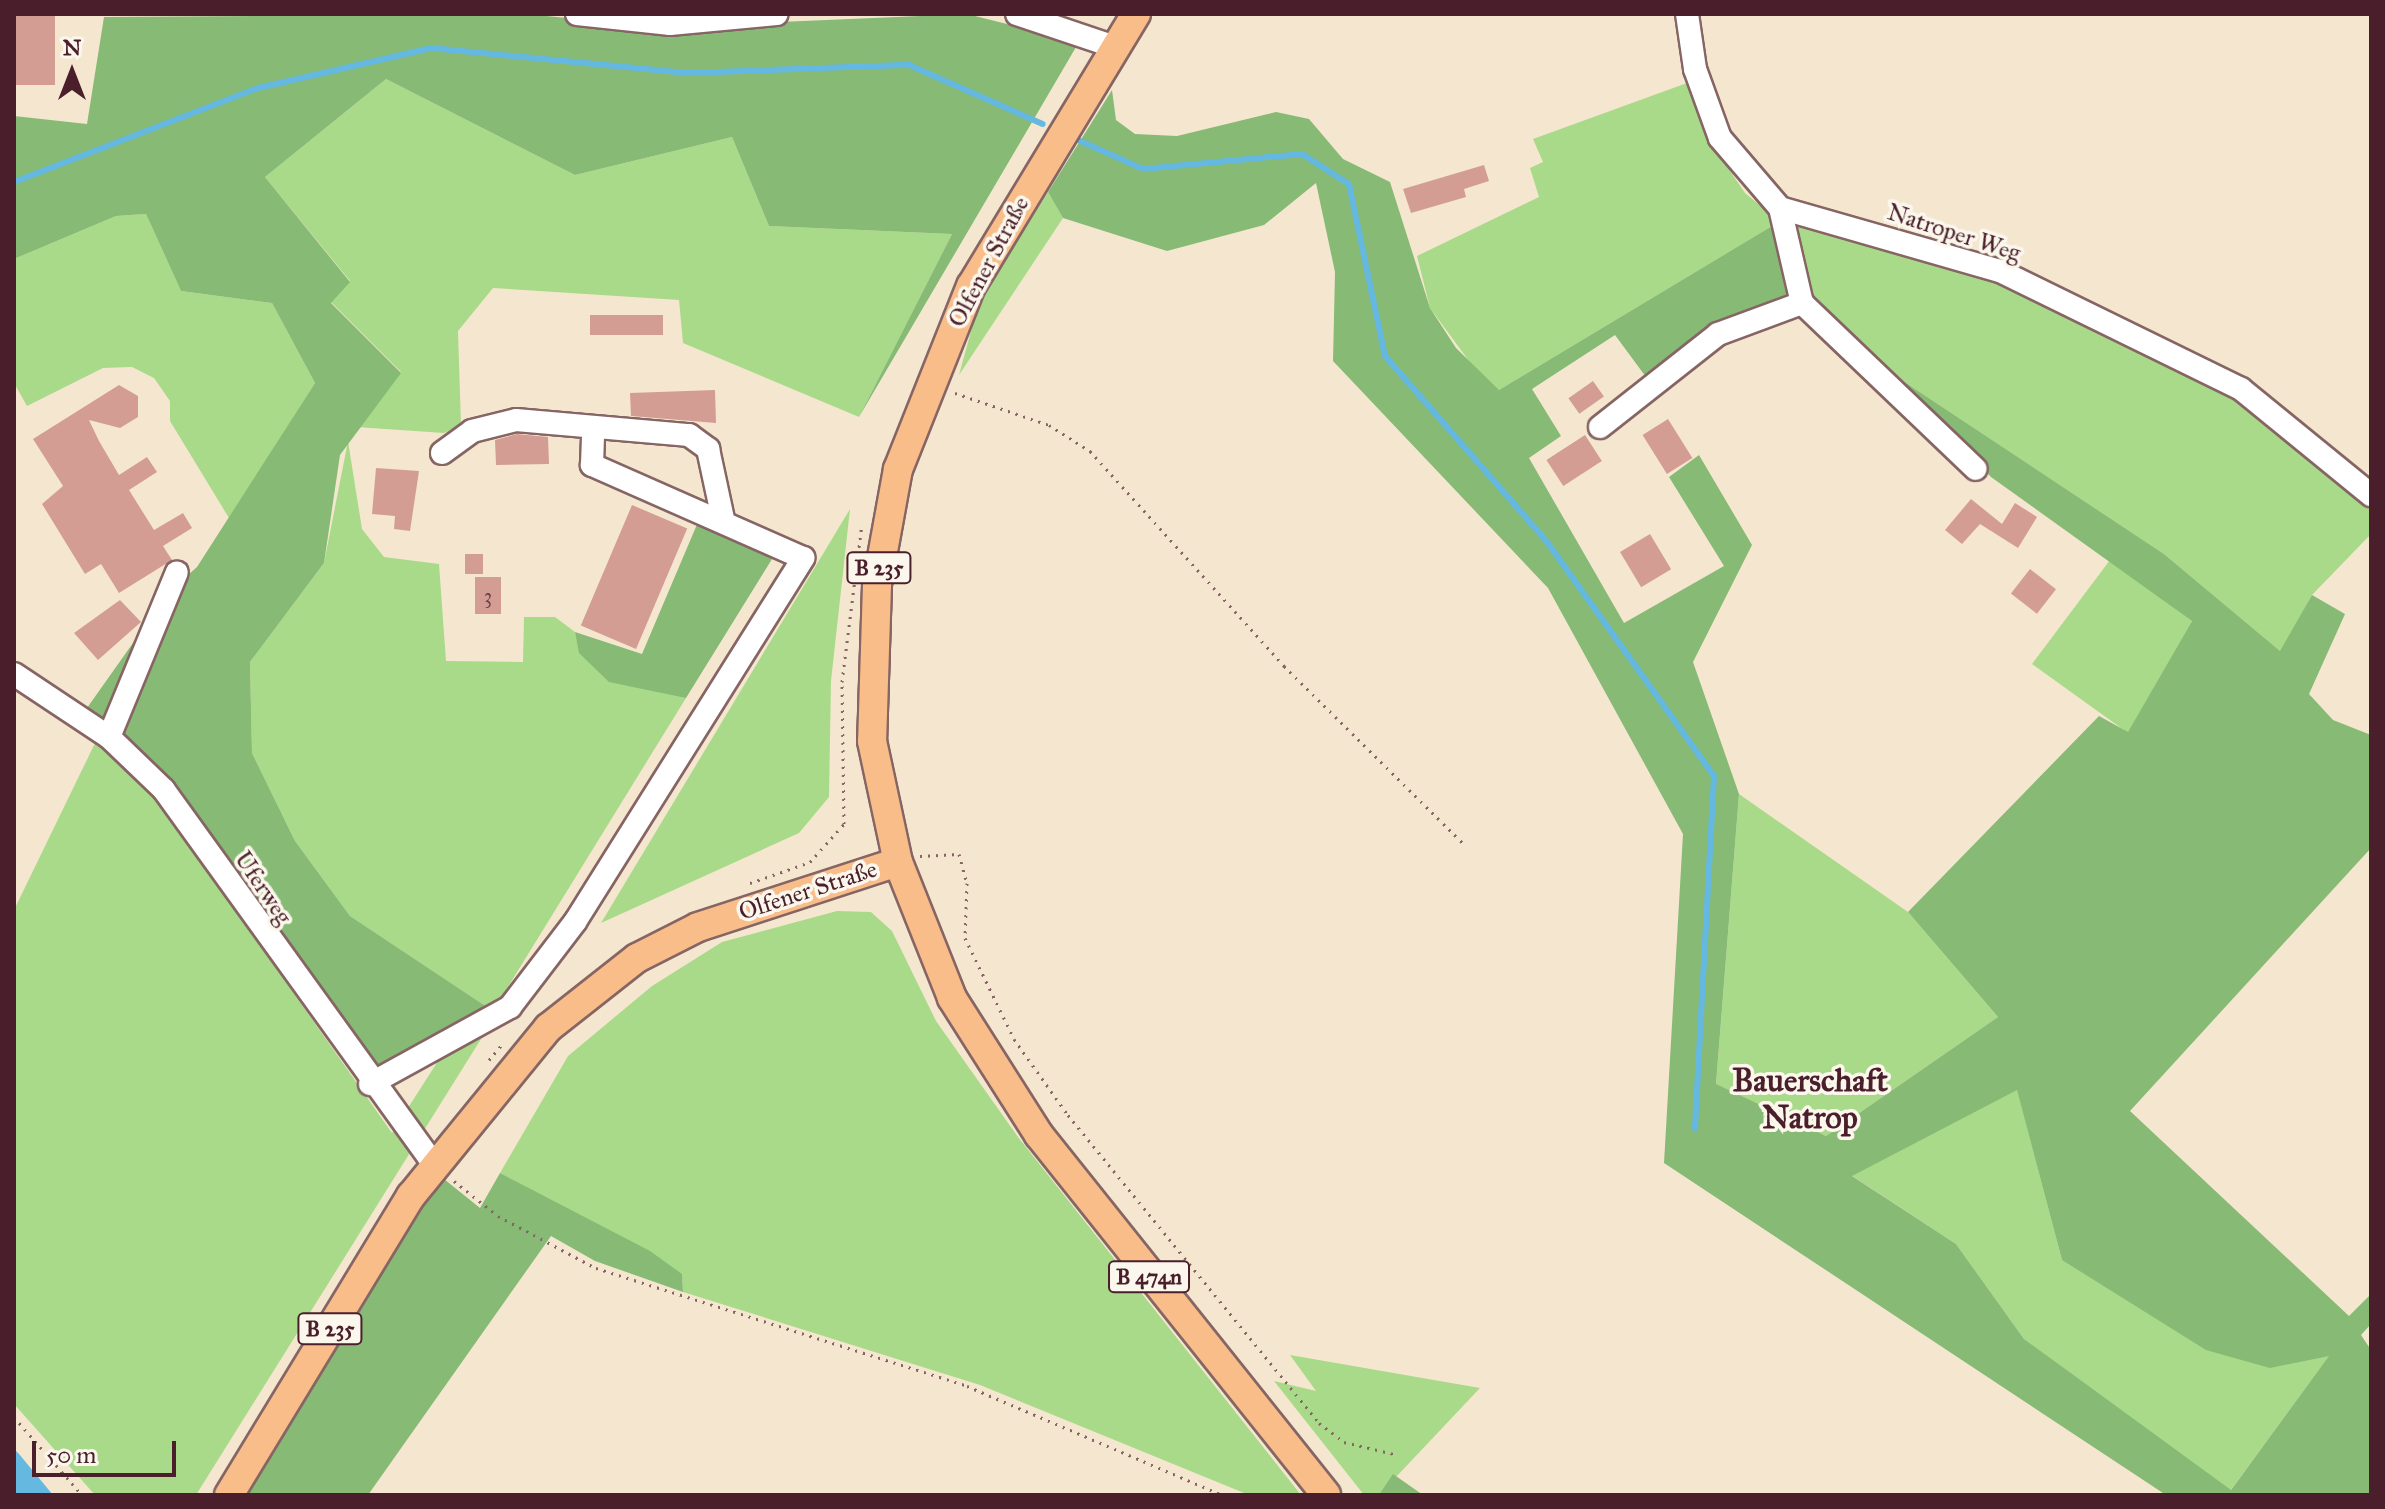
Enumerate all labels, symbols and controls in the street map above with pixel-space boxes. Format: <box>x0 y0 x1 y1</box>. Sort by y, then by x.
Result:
north arrow <box>32 32 112 112</box>
text: N <box>63 34 81 61</box>
street label: Olfener Straße <box>943 192 1035 332</box>
street label: Natroper Weg <box>1884 198 2024 268</box>
road number: B 235 <box>845 550 913 586</box>
house number: 3 <box>484 584 492 608</box>
street label: Uferweg <box>228 846 298 930</box>
street label: Olfener Straße <box>735 855 881 927</box>
district label: Bauerschaft Natrop <box>1732 1063 1888 1138</box>
road number: B 474n <box>1107 1259 1191 1295</box>
road number: B 235 <box>296 1311 364 1347</box>
scale bar <box>36 1425 180 1475</box>
text: 50 m <box>46 1440 96 1470</box>

